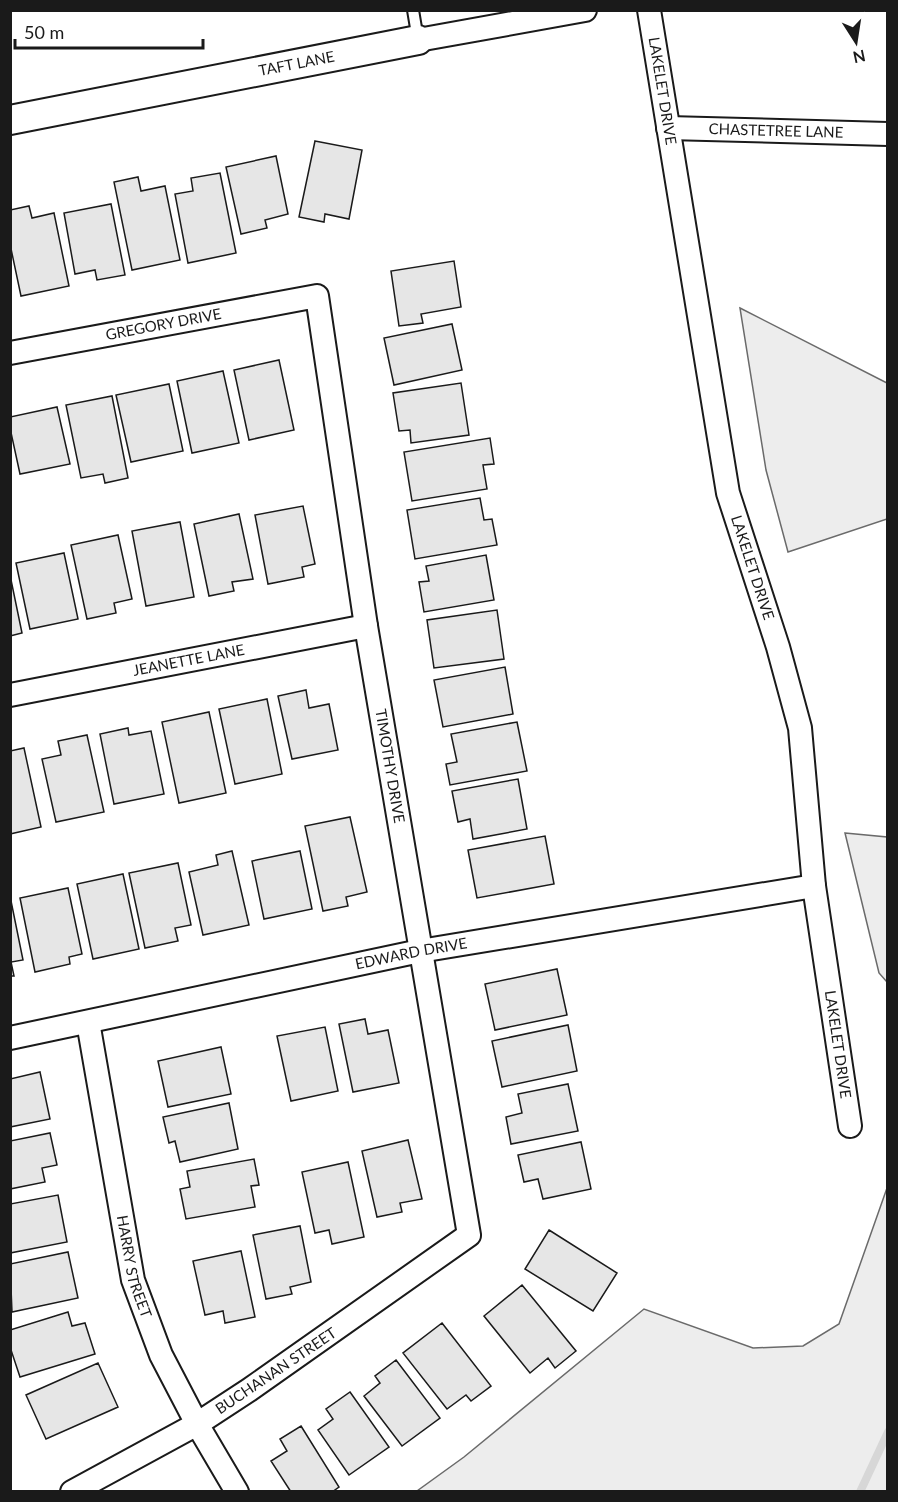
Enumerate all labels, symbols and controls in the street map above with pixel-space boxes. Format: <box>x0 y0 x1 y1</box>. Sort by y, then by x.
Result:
scale bar <box>15 12 202 50</box>
north arrow <box>826 12 886 72</box>
text: 50 m <box>24 21 64 43</box>
street label: LAKELET DRIVE <box>646 36 681 146</box>
street label: TAFT LANE <box>257 47 336 79</box>
text: N <box>851 47 867 68</box>
street label: CHASTETREE LANE <box>708 119 844 141</box>
street label: GREGORY DRIVE <box>104 304 222 343</box>
street label: LAKELET DRIVE <box>728 513 779 622</box>
street label: JEANETTE LANE <box>131 640 246 679</box>
street label: TIMOTHY DRIVE <box>372 708 409 824</box>
street label: EDWARD DRIVE <box>353 933 468 973</box>
street label: LAKELET DRIVE <box>822 989 856 1099</box>
street label: HARRY STREET <box>114 1214 156 1320</box>
street label: BUCHANAN STREET <box>212 1323 339 1417</box>

